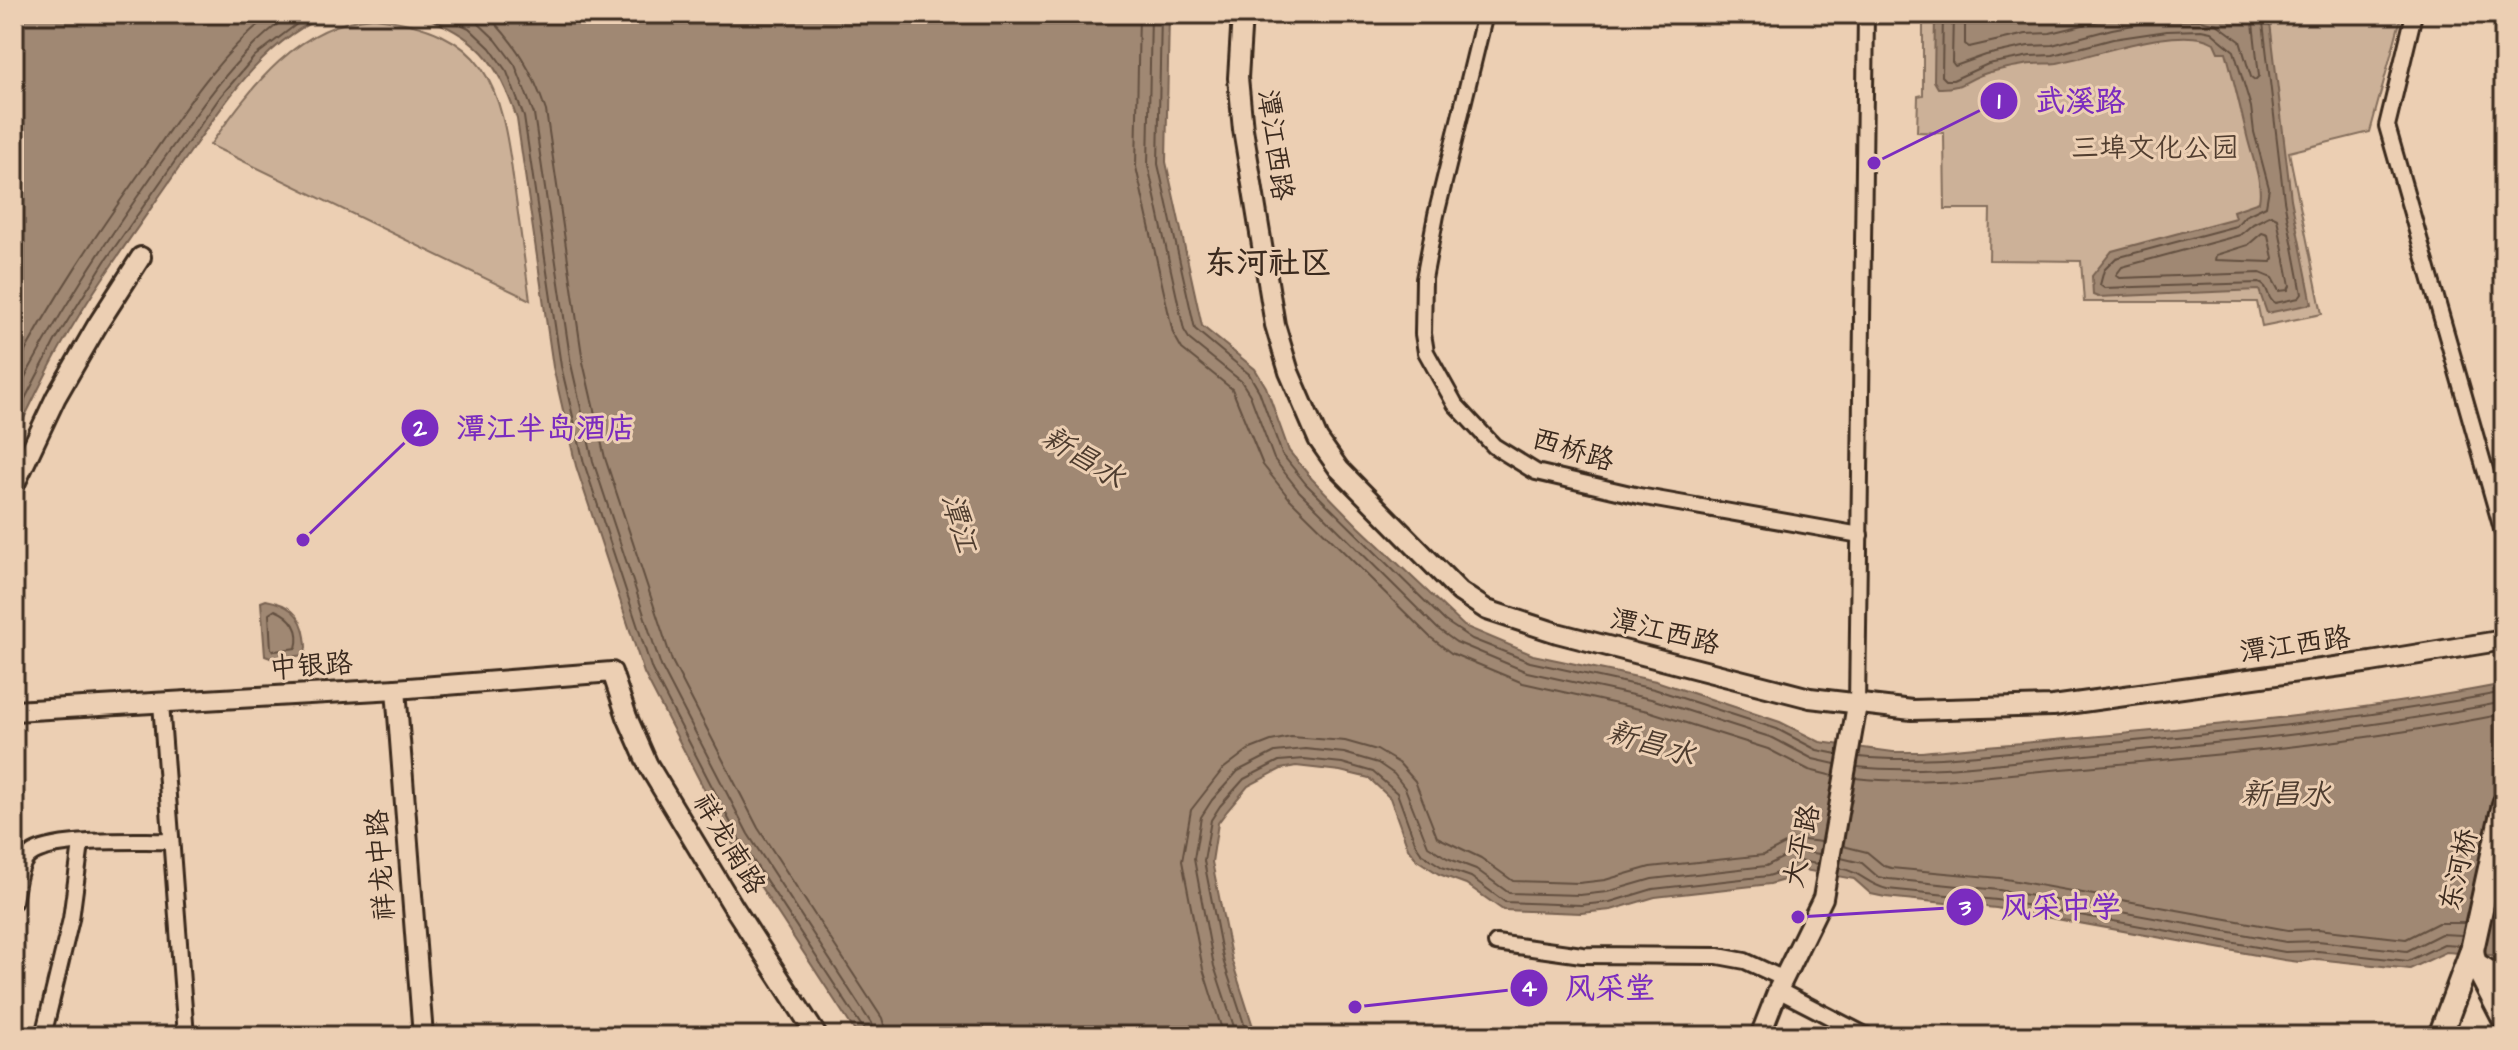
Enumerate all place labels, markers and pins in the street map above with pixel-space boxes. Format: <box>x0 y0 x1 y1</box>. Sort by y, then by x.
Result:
callout: 武溪路 <box>1979 74 2141 128</box>
callout: 潭江半岛酒店 <box>400 401 652 455</box>
callout: 风采中学 <box>1945 880 2137 934</box>
callout: 风采堂 <box>1509 961 1671 1015</box>

